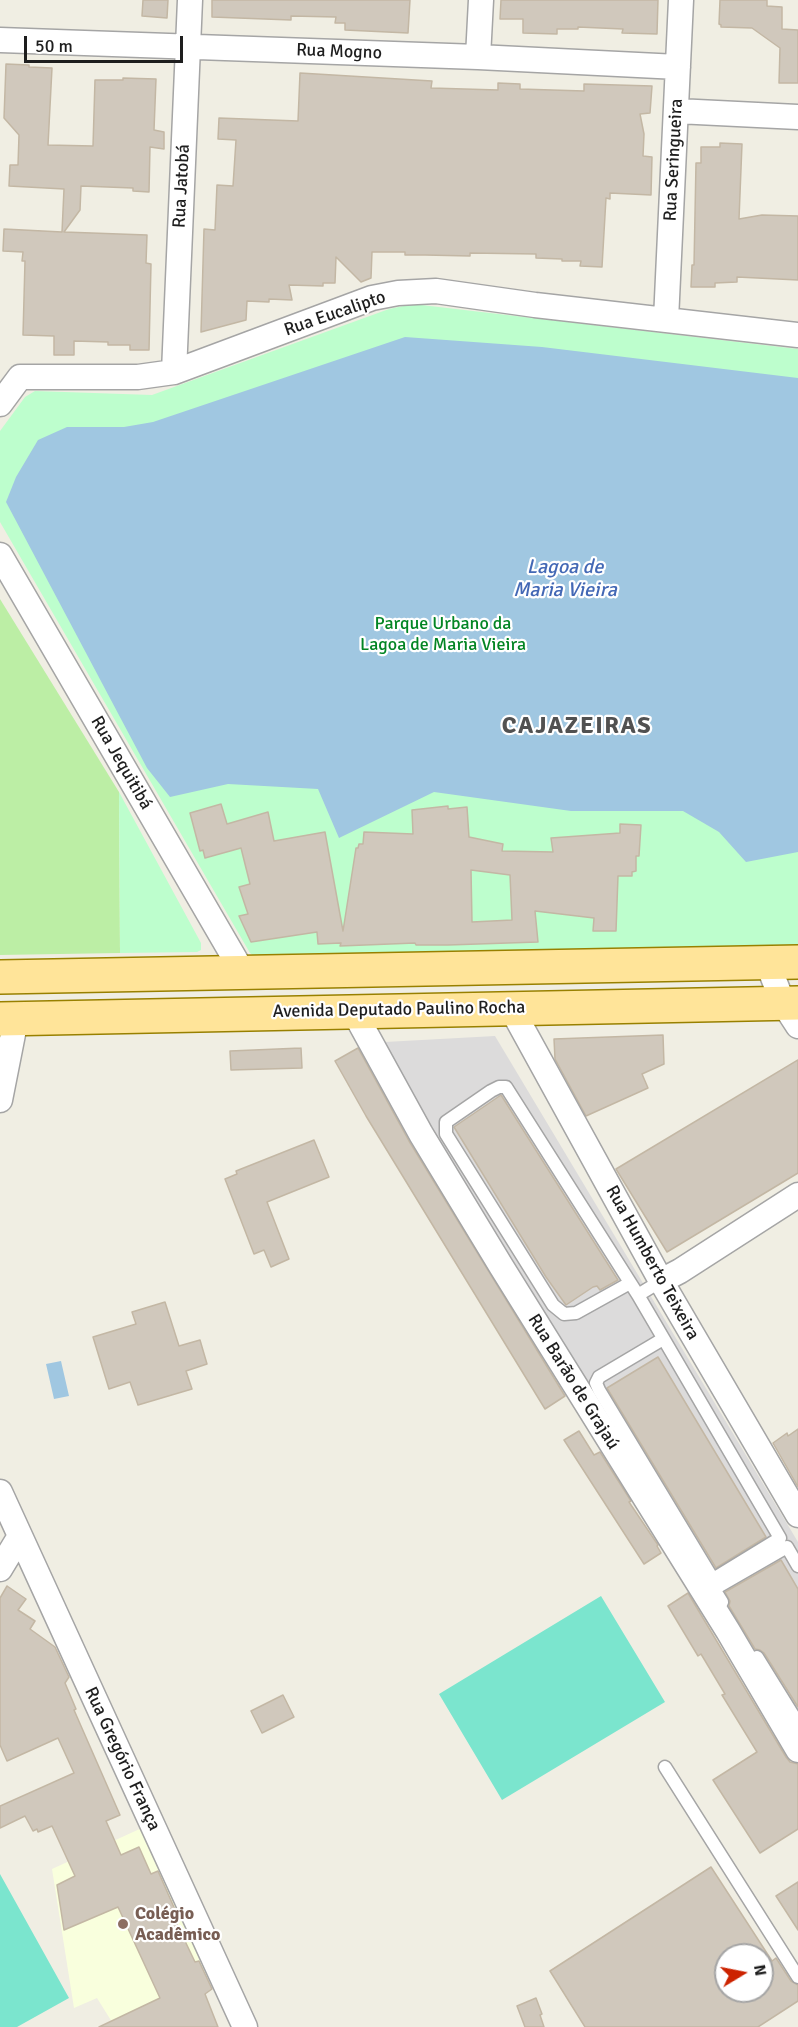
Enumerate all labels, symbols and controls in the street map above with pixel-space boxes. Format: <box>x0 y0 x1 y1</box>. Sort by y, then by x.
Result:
scale bar <box>27 24 186 62</box>
text: 50 m <box>35 35 73 57</box>
street label: Rua Mogno <box>296 40 382 64</box>
street label: Rua Seringueira <box>660 98 688 222</box>
street label: Rua Jatobá <box>169 143 195 229</box>
street label: Rua Eucalipto <box>281 287 389 341</box>
water label: Lagoa de Maria Vieira <box>513 556 617 603</box>
park label: Parque Urbano da Lagoa de Maria Vieira <box>360 613 526 656</box>
street label: Rua Jequitibá <box>86 712 156 814</box>
district label: CAJAZEIRAS <box>502 713 652 741</box>
street label: Avenida Deputado Paulino Rocha <box>273 997 525 1023</box>
street label: Rua Humberto Teixeira <box>601 1182 703 1344</box>
street label: Rua Barão de Grajaú <box>523 1310 623 1454</box>
street label: Rua Gregório França <box>79 1684 165 1834</box>
place label: Colégio Acadêmico <box>135 1903 220 1946</box>
marker: Colégio Acadêmico <box>116 1917 130 1931</box>
north arrow <box>714 1943 774 2003</box>
text: N <box>749 1963 771 1977</box>

